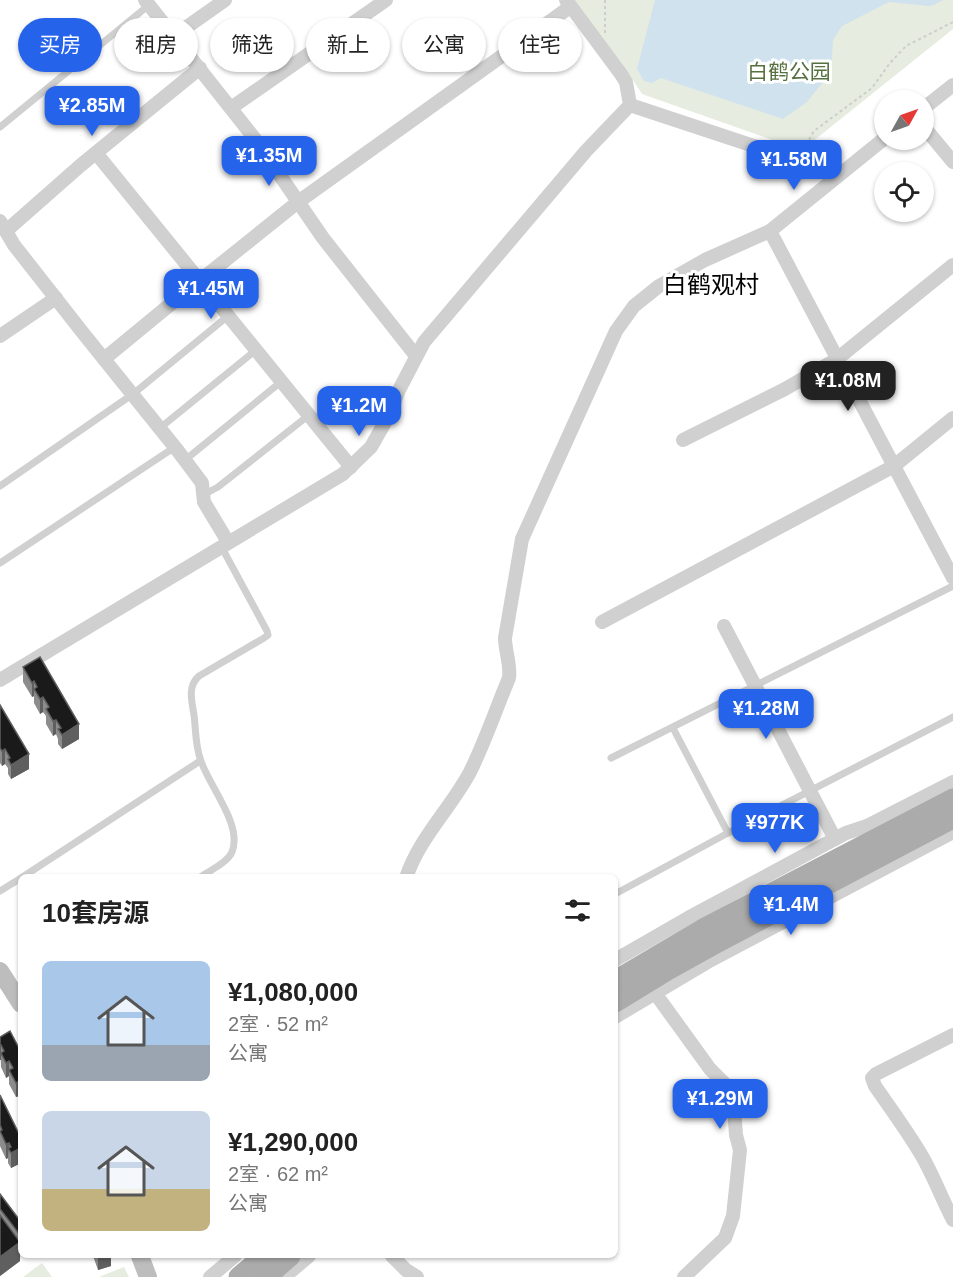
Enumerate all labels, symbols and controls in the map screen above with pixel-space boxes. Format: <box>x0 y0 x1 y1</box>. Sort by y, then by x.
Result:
chip: 买房 <box>18 18 102 72</box>
chip: 租房 <box>114 18 198 72</box>
chip: 筛选 <box>210 18 294 72</box>
chip: 新上 <box>306 18 390 72</box>
chip: 公寓 <box>402 18 486 72</box>
chip: 住宅 <box>498 18 582 72</box>
park label: 白鹤公园 <box>747 60 831 83</box>
pin: ¥2.85M <box>43 86 141 137</box>
north arrow <box>874 90 934 150</box>
map controls <box>874 90 934 222</box>
text: ¥2.85M <box>59 94 125 116</box>
pin: ¥1.35M <box>220 136 318 187</box>
pin: ¥1.58M <box>745 140 843 191</box>
text: ¥1.35M <box>236 144 302 166</box>
text: ¥1.58M <box>761 148 827 170</box>
button: locate <box>874 162 934 222</box>
pin: ¥1.45M <box>162 269 260 320</box>
district label: 白鹤观村 <box>663 271 759 298</box>
text: ¥1.45M <box>178 277 244 299</box>
pin: ¥1.08M <box>799 361 897 412</box>
text: ¥1.08M <box>815 369 881 391</box>
pin: ¥1.2M <box>317 386 401 437</box>
text: ¥1.2M <box>331 394 387 416</box>
pin: ¥1.28M <box>717 689 815 740</box>
text: ¥1.28M <box>733 697 799 719</box>
pin: ¥977K <box>733 803 817 854</box>
text: ¥977K <box>746 811 804 833</box>
pin: ¥1.4M <box>749 885 833 936</box>
text: ¥1.4M <box>763 893 819 915</box>
icon: filters <box>561 894 594 927</box>
text: 10套房源 <box>42 898 149 928</box>
text: ¥1,080,000 <box>228 977 358 1007</box>
icon: home <box>90 985 162 1057</box>
text: 2室 · 52 m² <box>228 1013 328 1035</box>
text: 公寓 <box>228 1042 268 1064</box>
pin: ¥1.29M <box>671 1079 769 1130</box>
text: ¥1.29M <box>687 1087 753 1109</box>
text: ¥1,290,000 <box>228 1127 358 1157</box>
icon: home <box>90 1135 162 1207</box>
text: 2室 · 62 m² <box>228 1163 328 1185</box>
text: 公寓 <box>228 1192 268 1214</box>

